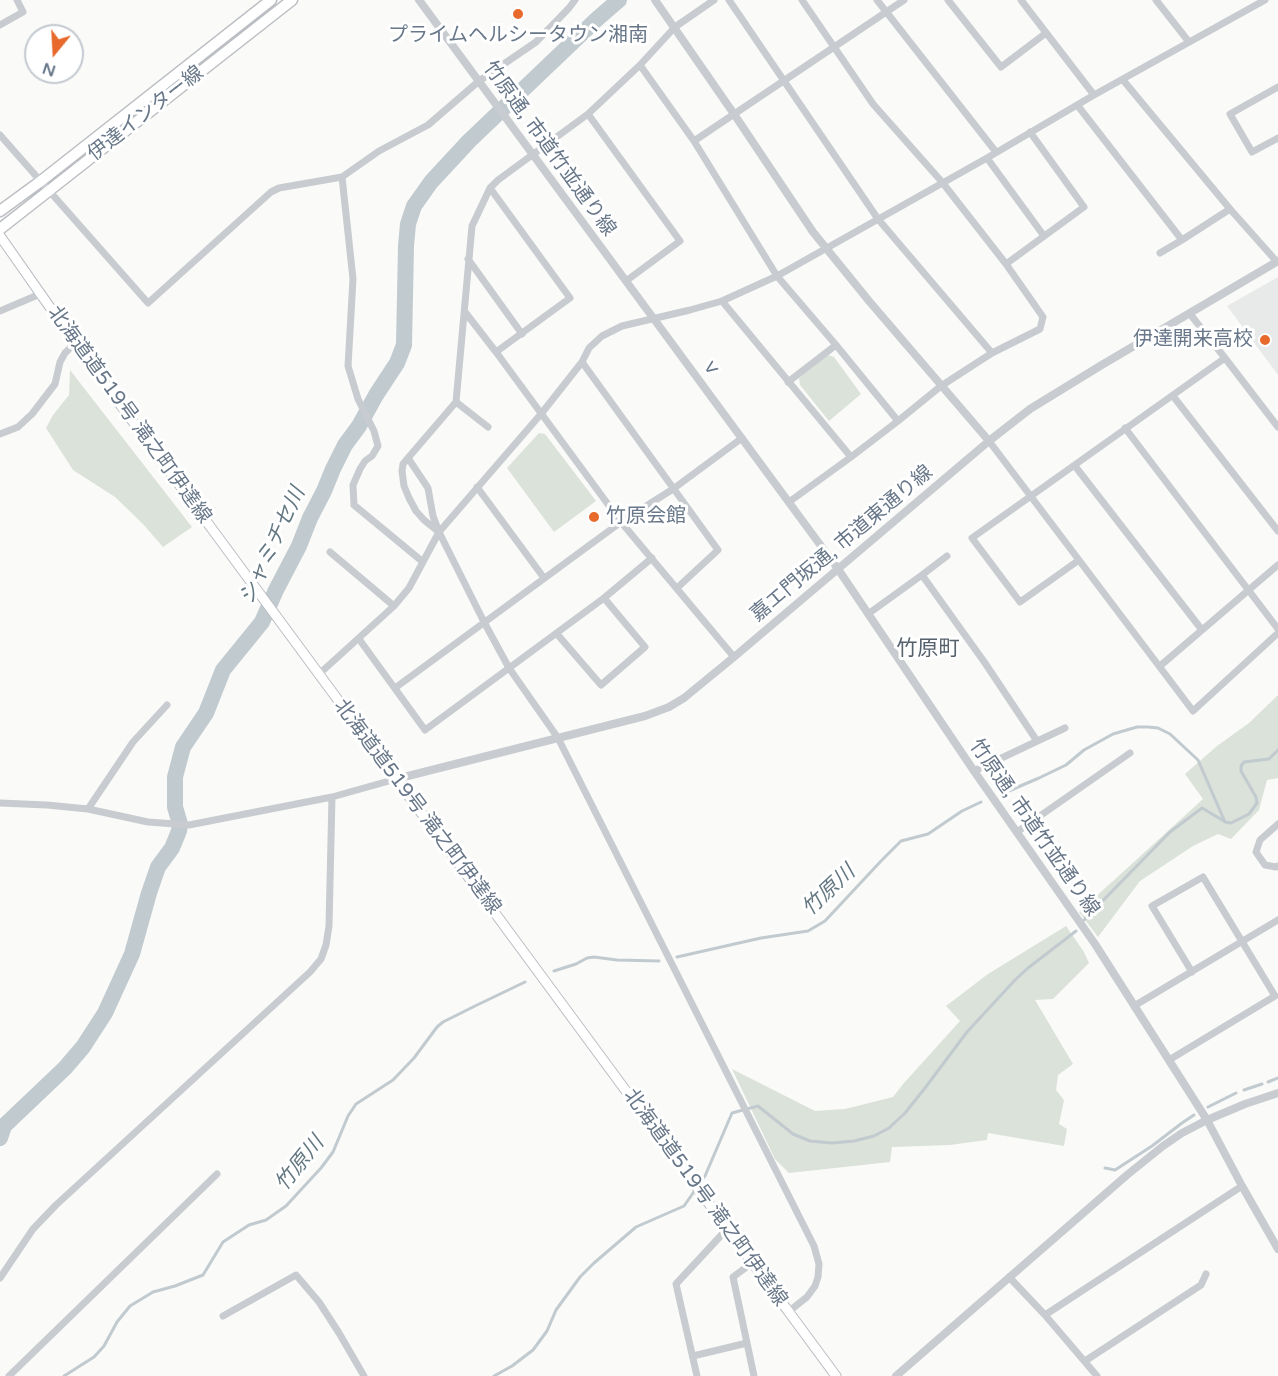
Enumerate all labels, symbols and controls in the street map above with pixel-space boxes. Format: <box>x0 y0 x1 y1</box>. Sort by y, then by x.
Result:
marker: プライムヘルシータウン湘南 <box>511 7 525 21</box>
north arrow <box>24 24 84 84</box>
place label: プライムヘルシータウン湘南 <box>388 24 648 48</box>
street label: 竹原通, 市道竹並通り線 <box>477 57 621 241</box>
text: N <box>40 58 58 81</box>
street label: 伊達インター線 <box>83 61 209 167</box>
street label: 北海道道519号 滝之町伊達線 <box>42 302 216 528</box>
place label: 伊達開来高校 <box>1133 328 1253 352</box>
marker: 伊達開来高校 <box>1258 333 1272 347</box>
street label: ｖ <box>695 353 727 383</box>
street label: 嘉エ門坂通, 市道東通り線 <box>746 461 938 627</box>
water label: シャミチセ川 <box>235 484 311 608</box>
place label: 竹原会館 <box>606 505 686 529</box>
marker: 竹原会館 <box>587 510 601 524</box>
district label: 竹原町 <box>897 636 959 662</box>
street label: 北海道道519号 滝之町伊達線 <box>328 695 506 919</box>
street label: 竹原通, 市道竹並通り線 <box>964 735 1104 921</box>
water label: 竹原川 <box>797 860 861 922</box>
street label: 北海道道519号 滝之町伊達線 <box>618 1085 792 1311</box>
water label: 竹原川 <box>270 1132 330 1196</box>

